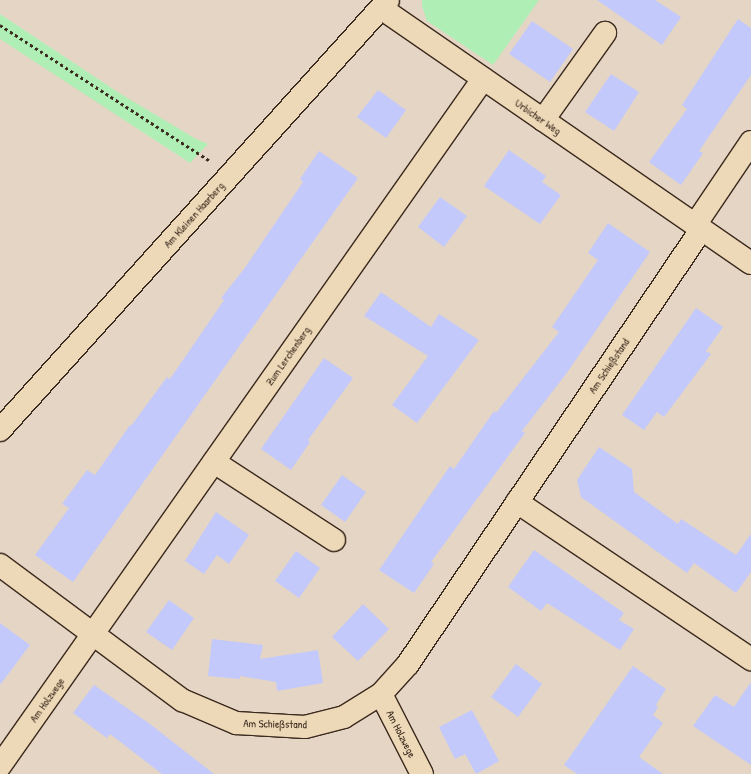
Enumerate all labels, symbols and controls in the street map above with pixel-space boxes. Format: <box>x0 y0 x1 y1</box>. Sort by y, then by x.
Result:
street label: Urbicher Weg <box>512 96 564 138</box>
street label: Am Kleinen Haarberg <box>161 179 227 251</box>
street label: Zum Lerchenberg <box>263 324 313 388</box>
street label: Am Schießstand <box>586 336 632 396</box>
street label: Am Holzwege <box>27 675 67 725</box>
street label: Am Holzwege <box>383 708 419 760</box>
street label: Am Schießstand <box>243 717 307 731</box>

